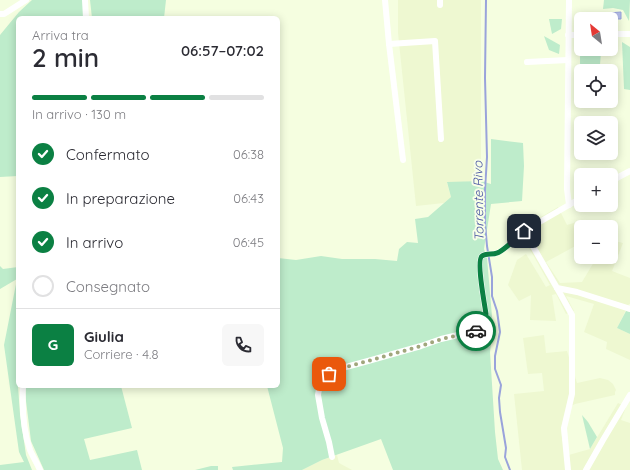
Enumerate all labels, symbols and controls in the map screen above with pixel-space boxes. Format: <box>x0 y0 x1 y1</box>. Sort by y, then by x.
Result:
north arrow <box>574 12 618 56</box>
map controls <box>574 12 618 264</box>
text: Arriva tra <box>32 27 89 43</box>
text: 2 min <box>32 41 99 74</box>
text: 06:57–07:02 <box>181 41 264 60</box>
button: locate <box>574 64 618 108</box>
text: In arrivo · 130 m <box>32 106 126 122</box>
button: layers <box>574 116 618 160</box>
icon: check <box>32 143 54 165</box>
text: Confermato <box>66 145 149 164</box>
text: 06:38 <box>233 146 264 162</box>
water label: Torrente Rivo <box>469 160 487 241</box>
button: + <box>574 168 618 212</box>
icon: check <box>32 187 54 209</box>
text: In preparazione <box>66 189 175 208</box>
text: 06:43 <box>233 190 264 206</box>
pin <box>507 214 541 248</box>
icon: home <box>513 220 535 242</box>
button: − <box>574 220 618 264</box>
icon: check <box>32 231 54 253</box>
text: In arrivo <box>66 233 123 252</box>
text: 06:45 <box>233 234 264 250</box>
text: Consegnato <box>66 277 150 296</box>
courier <box>456 311 496 351</box>
icon: car <box>465 320 487 342</box>
button: phone <box>222 324 264 366</box>
text: Giulia <box>84 327 124 346</box>
text: G <box>48 335 58 354</box>
text: Corriere · 4.8 <box>84 346 158 362</box>
pin <box>312 357 346 391</box>
icon: bag <box>318 363 340 385</box>

